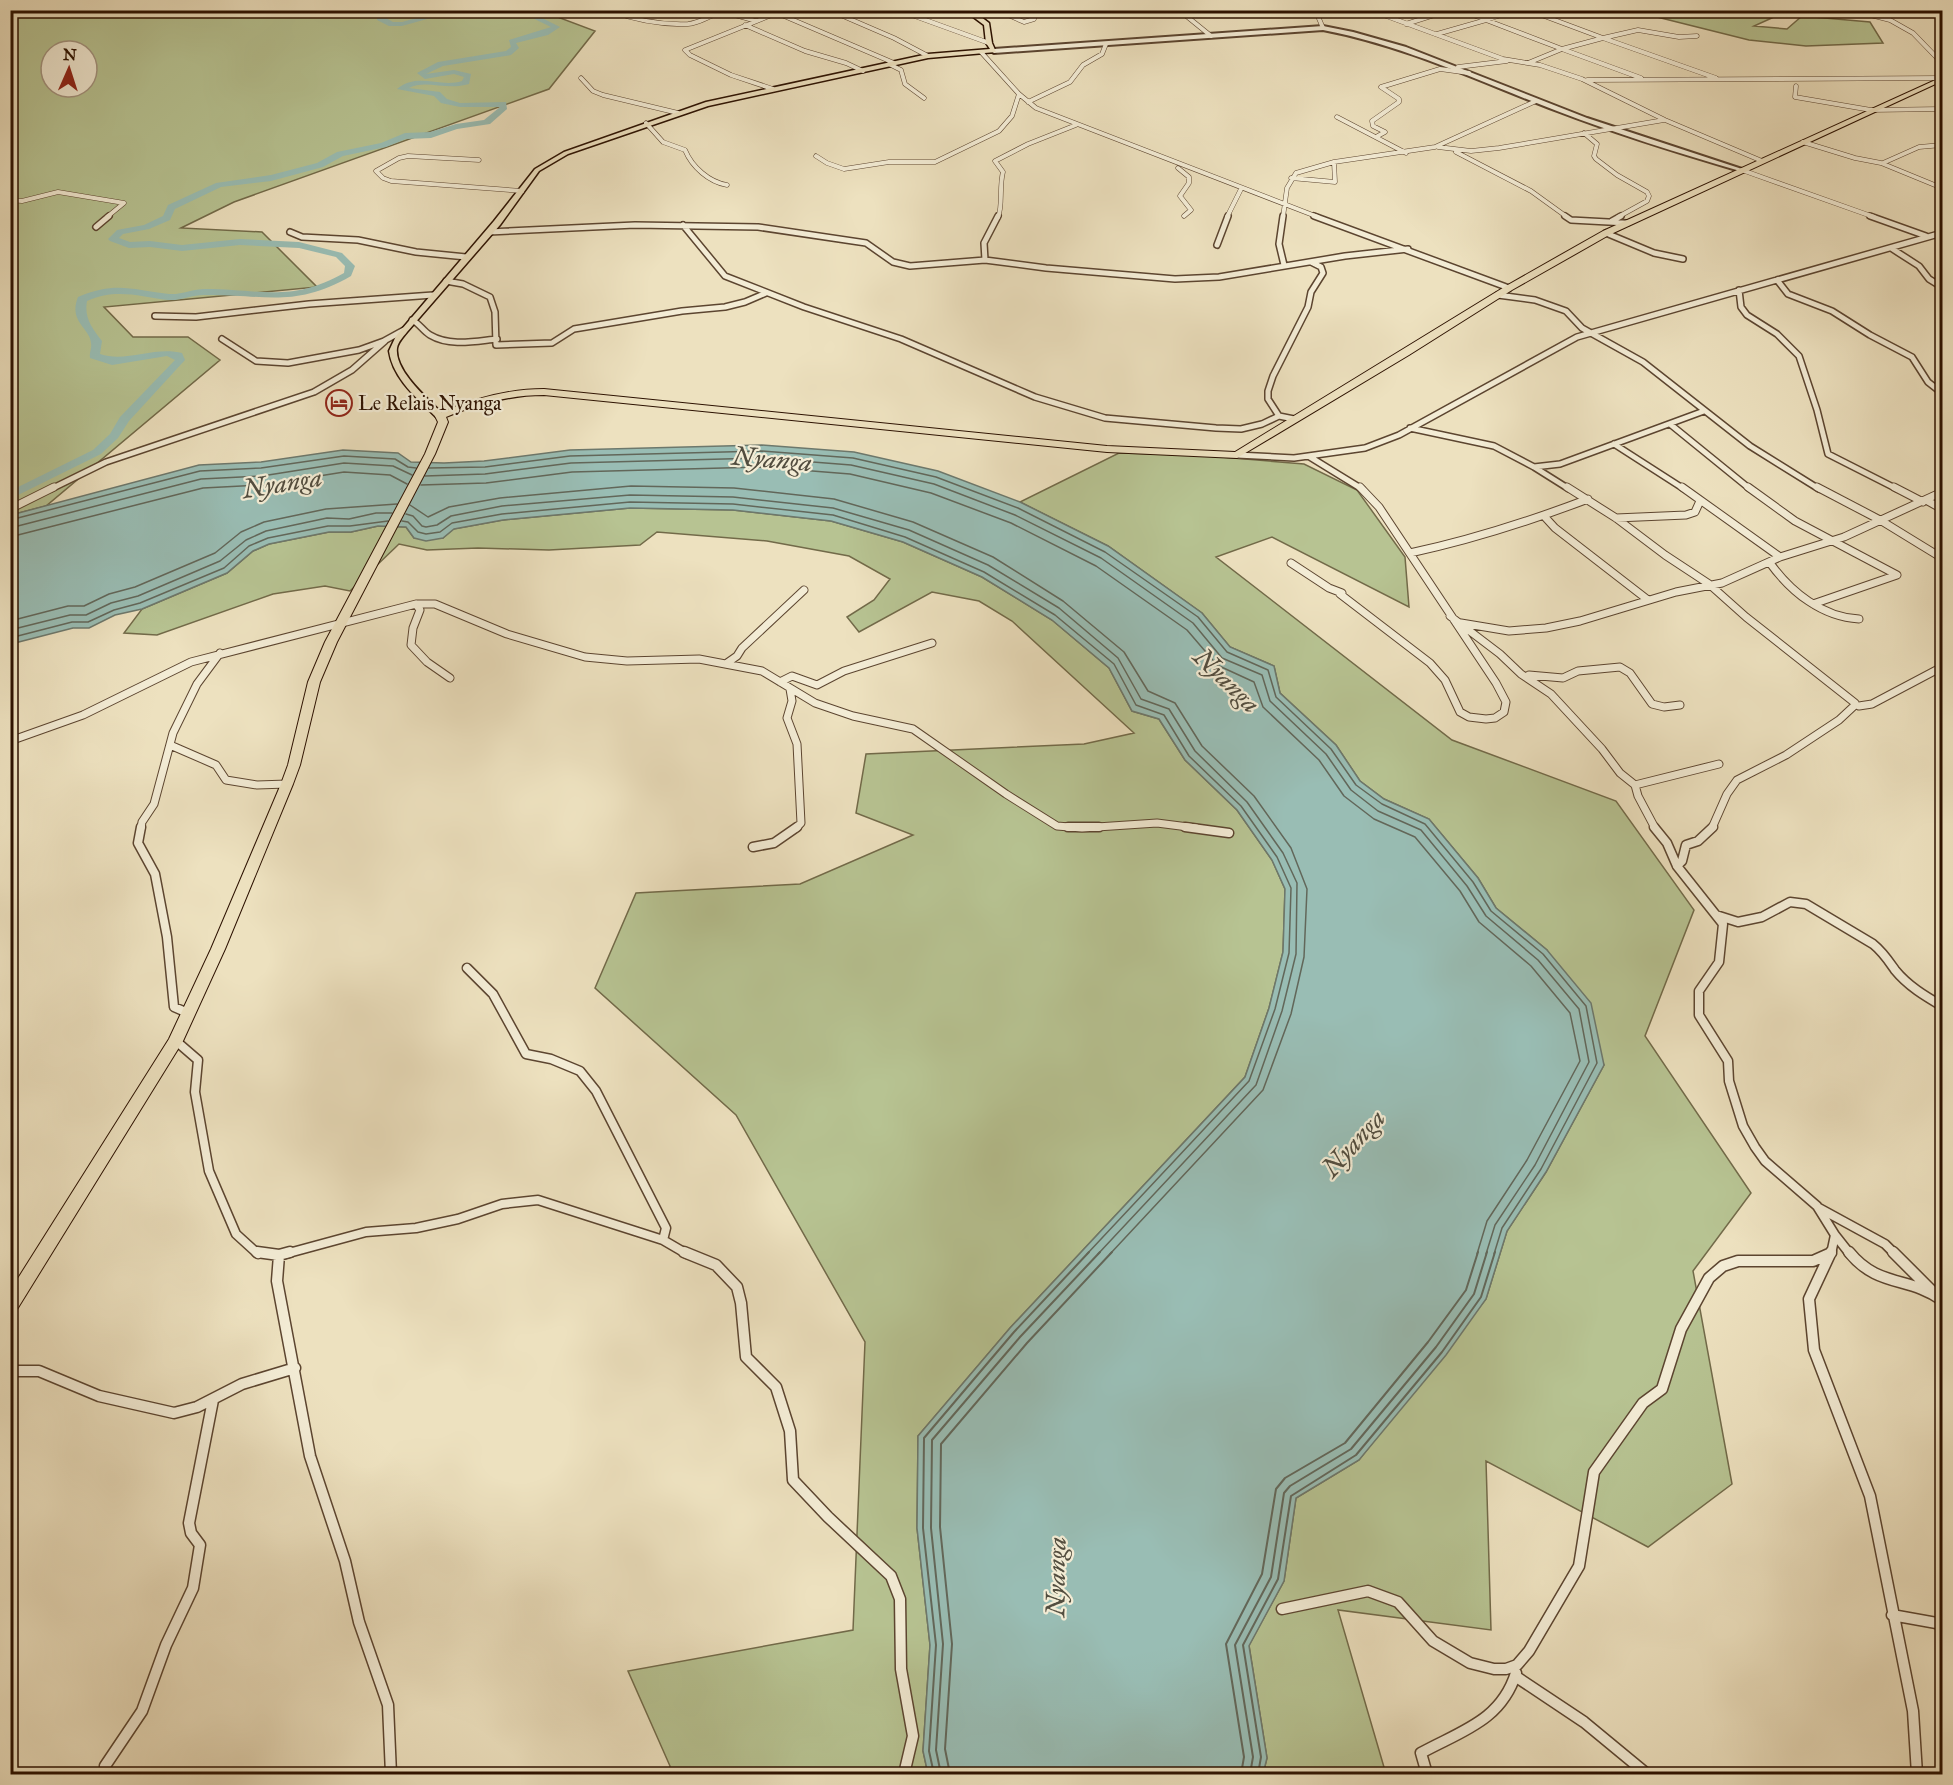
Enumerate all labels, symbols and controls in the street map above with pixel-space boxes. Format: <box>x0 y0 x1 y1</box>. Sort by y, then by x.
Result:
north arrow <box>39 39 99 99</box>
text: N <box>62 45 77 64</box>
hotel icon: Le Relais Nyanga <box>324 388 354 418</box>
place label: Le Relais Nyanga <box>358 391 502 416</box>
water label: Nyanga <box>729 439 813 478</box>
water label: Nyanga <box>238 461 324 505</box>
water label: Nyanga <box>1186 639 1267 719</box>
water label: Nyanga <box>1313 1103 1392 1185</box>
water label: Nyanga <box>1039 1537 1073 1619</box>

